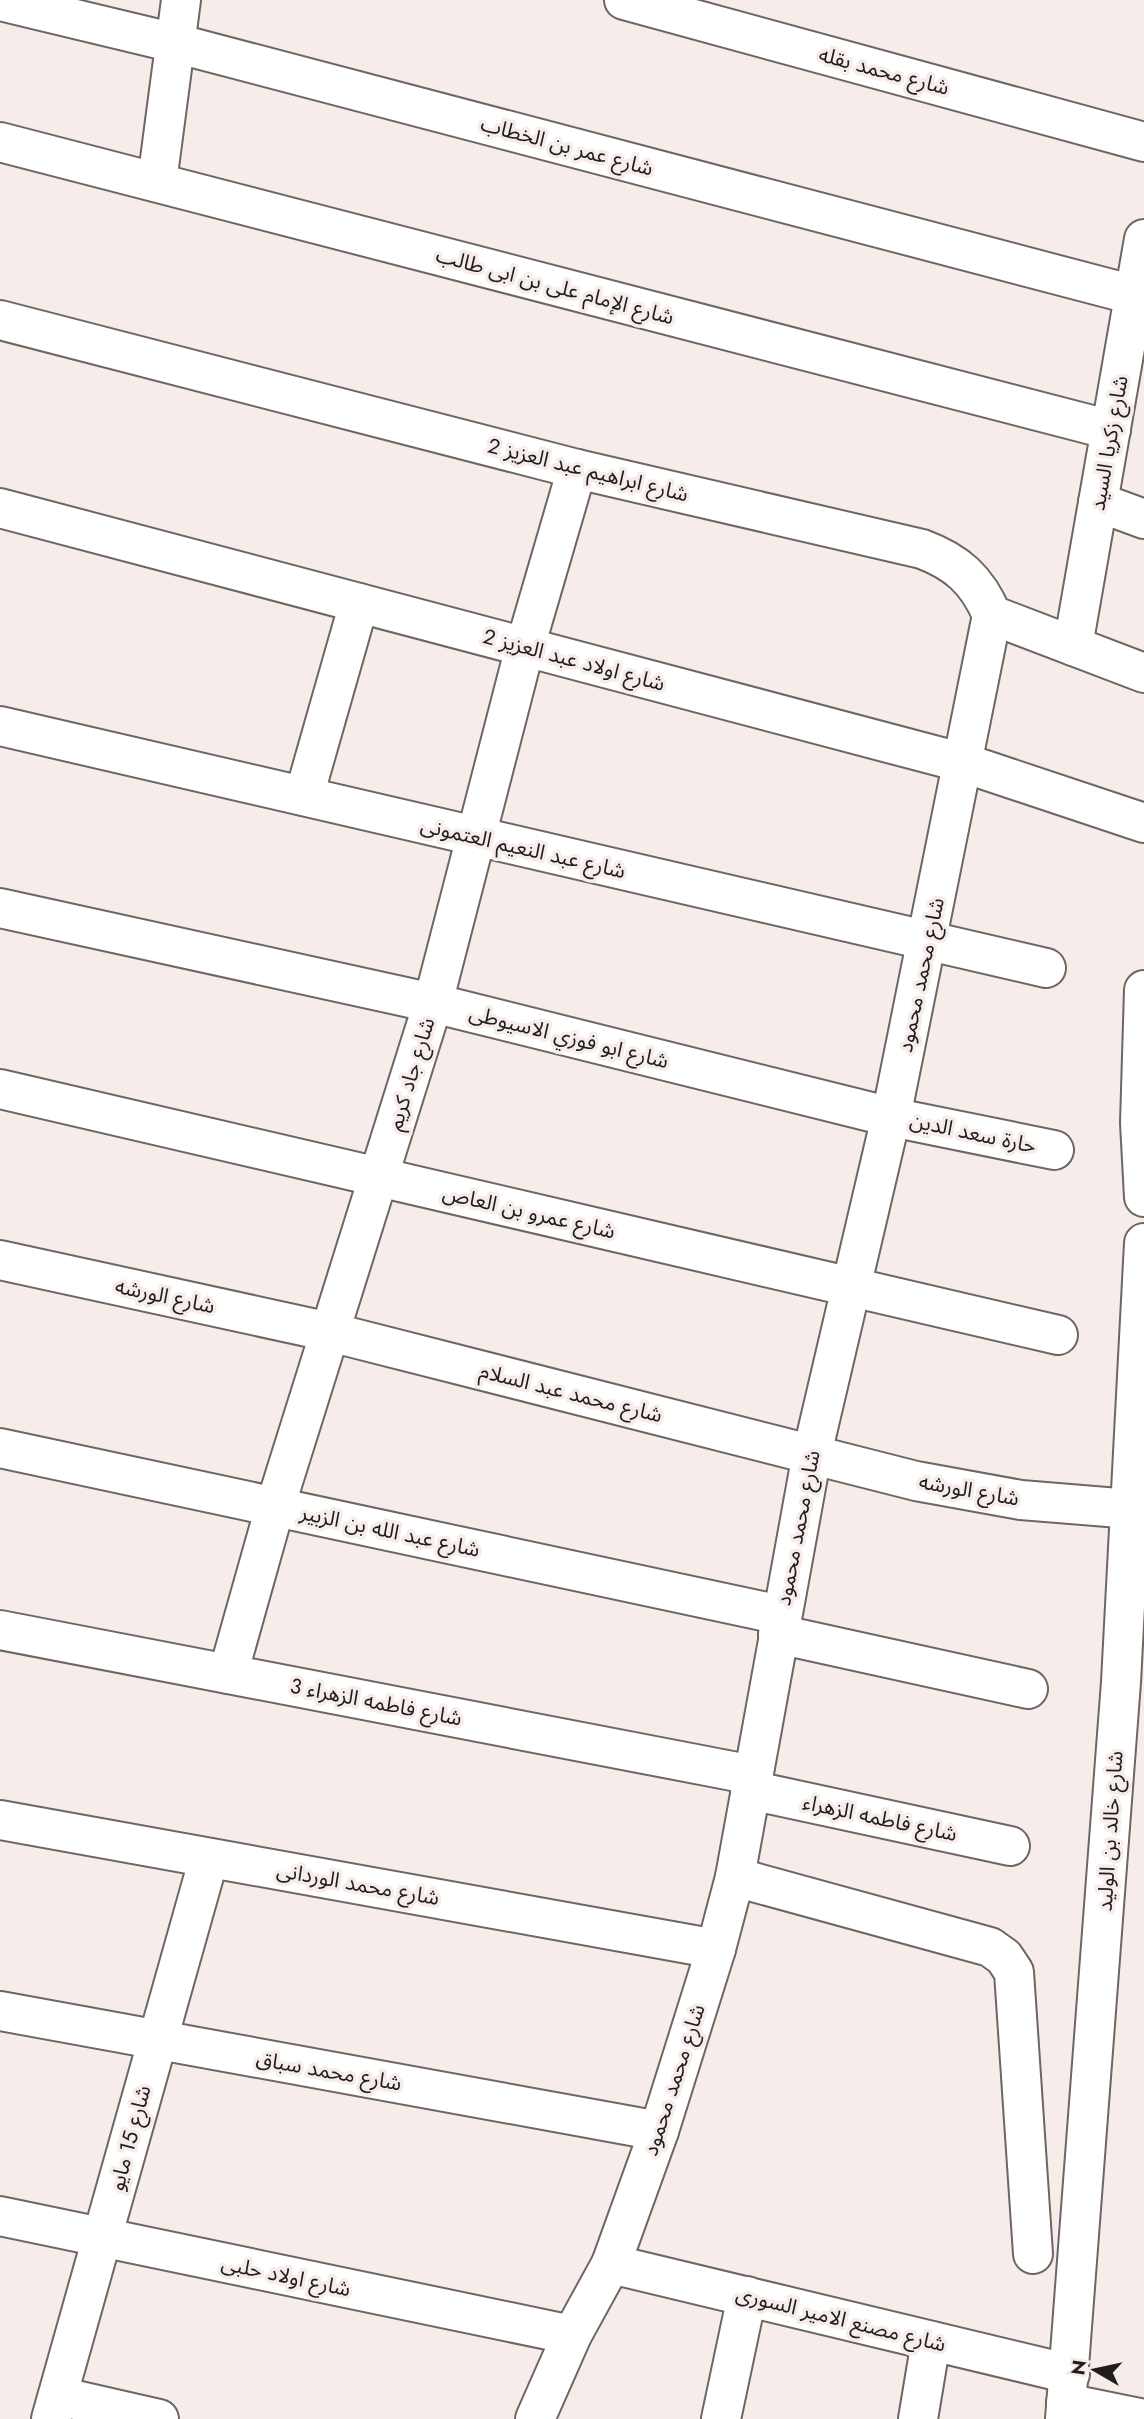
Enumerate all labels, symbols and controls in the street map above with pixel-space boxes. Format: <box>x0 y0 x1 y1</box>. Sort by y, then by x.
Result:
street label: شارع محمد بقله <box>815 39 953 103</box>
street label: شارع عمر بن الخطاب <box>477 109 657 183</box>
street label: شارع الإمام على بن ابى طالب <box>432 240 677 333</box>
street label: شارع زكريا السيد <box>1082 373 1136 513</box>
street label: شارع ابراهيم عبد العزيز 2 <box>485 431 691 509</box>
street label: شارع اولاد عبد العزيز 2 <box>480 621 668 699</box>
street label: شارع عبد النعيم العتمونى <box>418 810 628 886</box>
street label: شارع محمد محمود <box>890 895 952 1055</box>
street label: شارع ابو فوزي الاسيوطى <box>466 998 672 1077</box>
street label: شارع جاد كريم <box>380 1014 442 1134</box>
street label: حارة سعد الدين <box>907 1105 1039 1161</box>
street label: شارع عمرو بن العاص <box>440 1178 618 1246</box>
street label: شارع الورشه <box>112 1271 218 1321</box>
street label: شارع محمد عبد السلام <box>476 1356 666 1431</box>
street label: شارع محمد محمود <box>768 1448 828 1608</box>
street label: شارع الورشه <box>916 1466 1022 1514</box>
street label: شارع عبد الله بن الزبير <box>296 1497 483 1565</box>
street label: شارع فاطمه الزهراء 3 <box>287 1671 465 1733</box>
street label: شارع خالد بن الوليد <box>1089 1750 1131 1912</box>
street label: شارع فاطمه الزهراء <box>800 1787 960 1849</box>
street label: شارع محمد الوردانى <box>274 1855 442 1913</box>
street label: شارع محمد محمود <box>635 2000 713 2160</box>
street label: شارع محمد سباق <box>254 2043 404 2099</box>
street label: شارع 15 مايو <box>102 2082 158 2194</box>
street label: شارع اولاد حلبى <box>219 2248 353 2304</box>
street label: شارع مصنع الامير السورى <box>733 2278 949 2360</box>
north arrow <box>1060 2335 1130 2405</box>
text: N <box>1064 2358 1093 2377</box>

